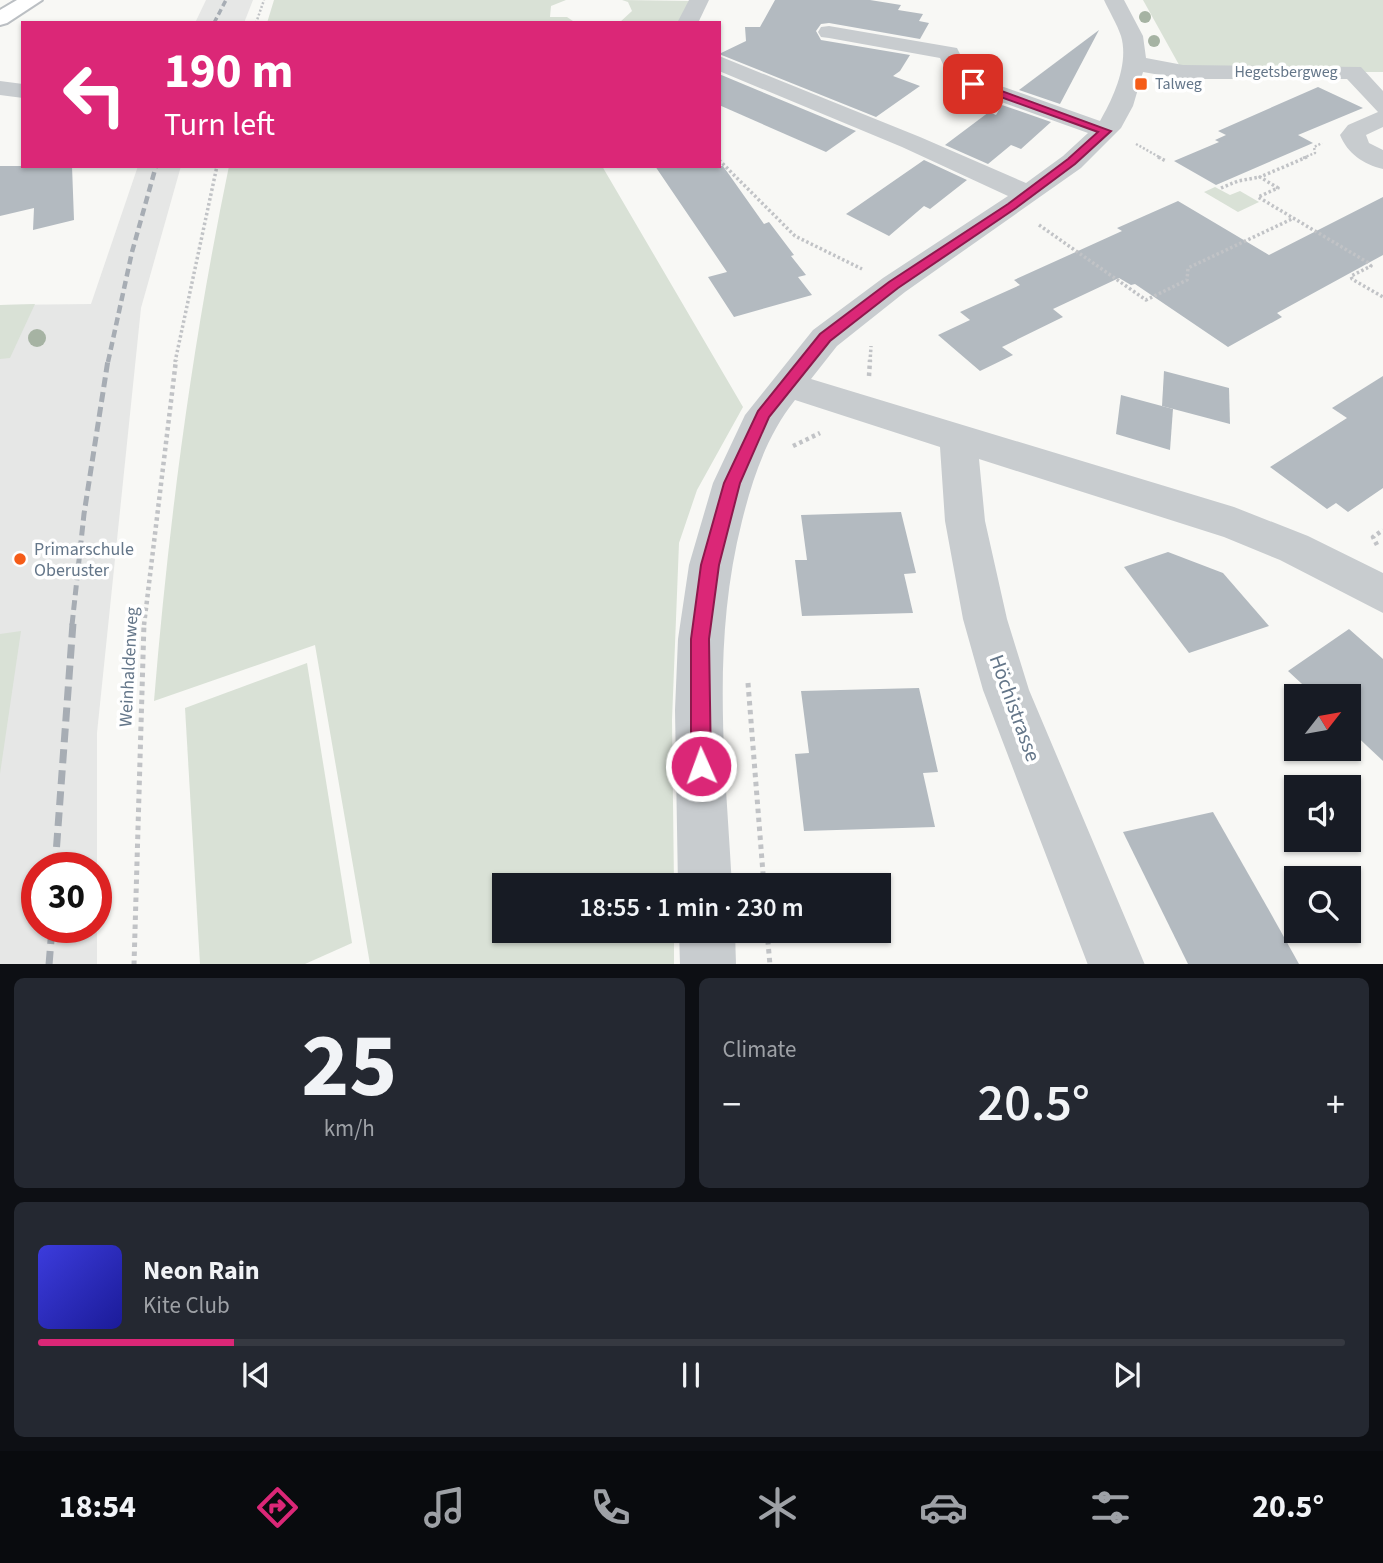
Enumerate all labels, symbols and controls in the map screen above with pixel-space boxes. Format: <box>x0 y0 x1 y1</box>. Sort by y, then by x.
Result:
text: 190 m <box>164 37 293 107</box>
icon: left <box>49 49 140 140</box>
pin <box>943 54 1003 114</box>
street label: Hegetsbergweg <box>1234 61 1338 83</box>
icon: arrive <box>954 65 992 103</box>
place label: Talweg <box>1155 73 1202 95</box>
marker: Talweg <box>1133 76 1149 92</box>
text: Turn left <box>164 102 275 148</box>
place label: Primarschule Oberuster <box>34 537 134 583</box>
marker: Primarschule Oberuster <box>12 551 28 567</box>
street label: Weinhaldenweg <box>113 606 145 728</box>
street label: Höchistrasse <box>982 650 1048 766</box>
north arrow <box>1284 684 1362 761</box>
map controls <box>1284 684 1361 943</box>
position arrow <box>664 729 738 803</box>
button: sound <box>1284 775 1361 852</box>
speed limit sign: 30 <box>21 852 112 943</box>
button: search <box>1284 866 1361 943</box>
text: 18:55 · 1 min · 230 m <box>579 889 804 926</box>
text: 25 <box>301 1002 397 1131</box>
text: Climate <box>723 1033 796 1066</box>
text: 20.5° <box>978 1067 1090 1141</box>
text: − <box>723 1078 741 1132</box>
text: + <box>1326 1078 1345 1132</box>
text: km/h <box>324 1112 375 1145</box>
text: Neon Rain <box>143 1252 260 1289</box>
text: Kite Club <box>143 1289 230 1322</box>
icon: previous <box>237 1356 275 1394</box>
icon: pause <box>672 1356 710 1394</box>
icon: next <box>1108 1356 1146 1394</box>
icon: directions <box>253 1483 302 1532</box>
icon: music <box>420 1483 469 1532</box>
icon: phone <box>586 1483 635 1532</box>
icon: climate <box>753 1483 802 1532</box>
icon: car <box>919 1483 968 1532</box>
icon: filters <box>1086 1483 1135 1532</box>
text: 18:54 <box>59 1484 136 1530</box>
text: 20.5° <box>1252 1484 1324 1530</box>

